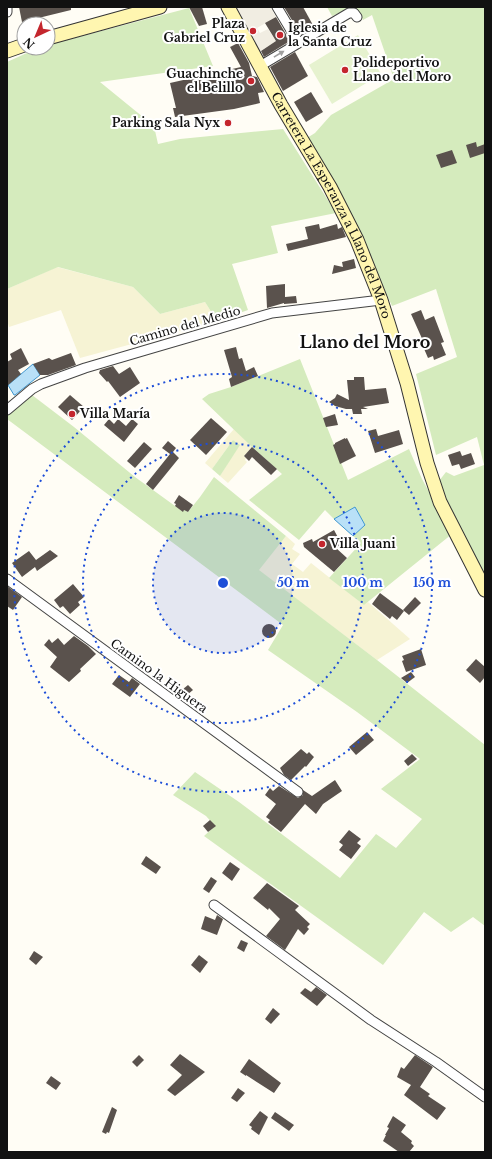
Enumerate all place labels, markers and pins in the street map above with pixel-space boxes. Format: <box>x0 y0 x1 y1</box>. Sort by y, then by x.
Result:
place label: Plaza Gabriel Cruz <box>164 16 245 45</box>
place label: Iglesia de la Santa Cruz <box>288 20 372 49</box>
marker: Plaza Gabriel Cruz <box>248 26 258 36</box>
marker: Iglesia de la Santa Cruz <box>275 30 285 40</box>
place label: Polideportivo Llano del Moro <box>353 55 451 84</box>
marker: Polideportivo Llano del Moro <box>340 65 350 75</box>
place label: Guachinche el Belillo <box>166 66 243 95</box>
marker: Guachinche el Belillo <box>246 76 256 86</box>
place label: Parking Sala Nyx <box>112 115 220 130</box>
marker: Parking Sala Nyx <box>223 118 233 128</box>
place label: Villa María <box>79 406 150 421</box>
marker: Villa María <box>67 409 77 419</box>
place label: Villa Juani <box>329 536 396 551</box>
marker: Villa Juani <box>317 539 327 549</box>
centre of rings <box>216 576 230 590</box>

